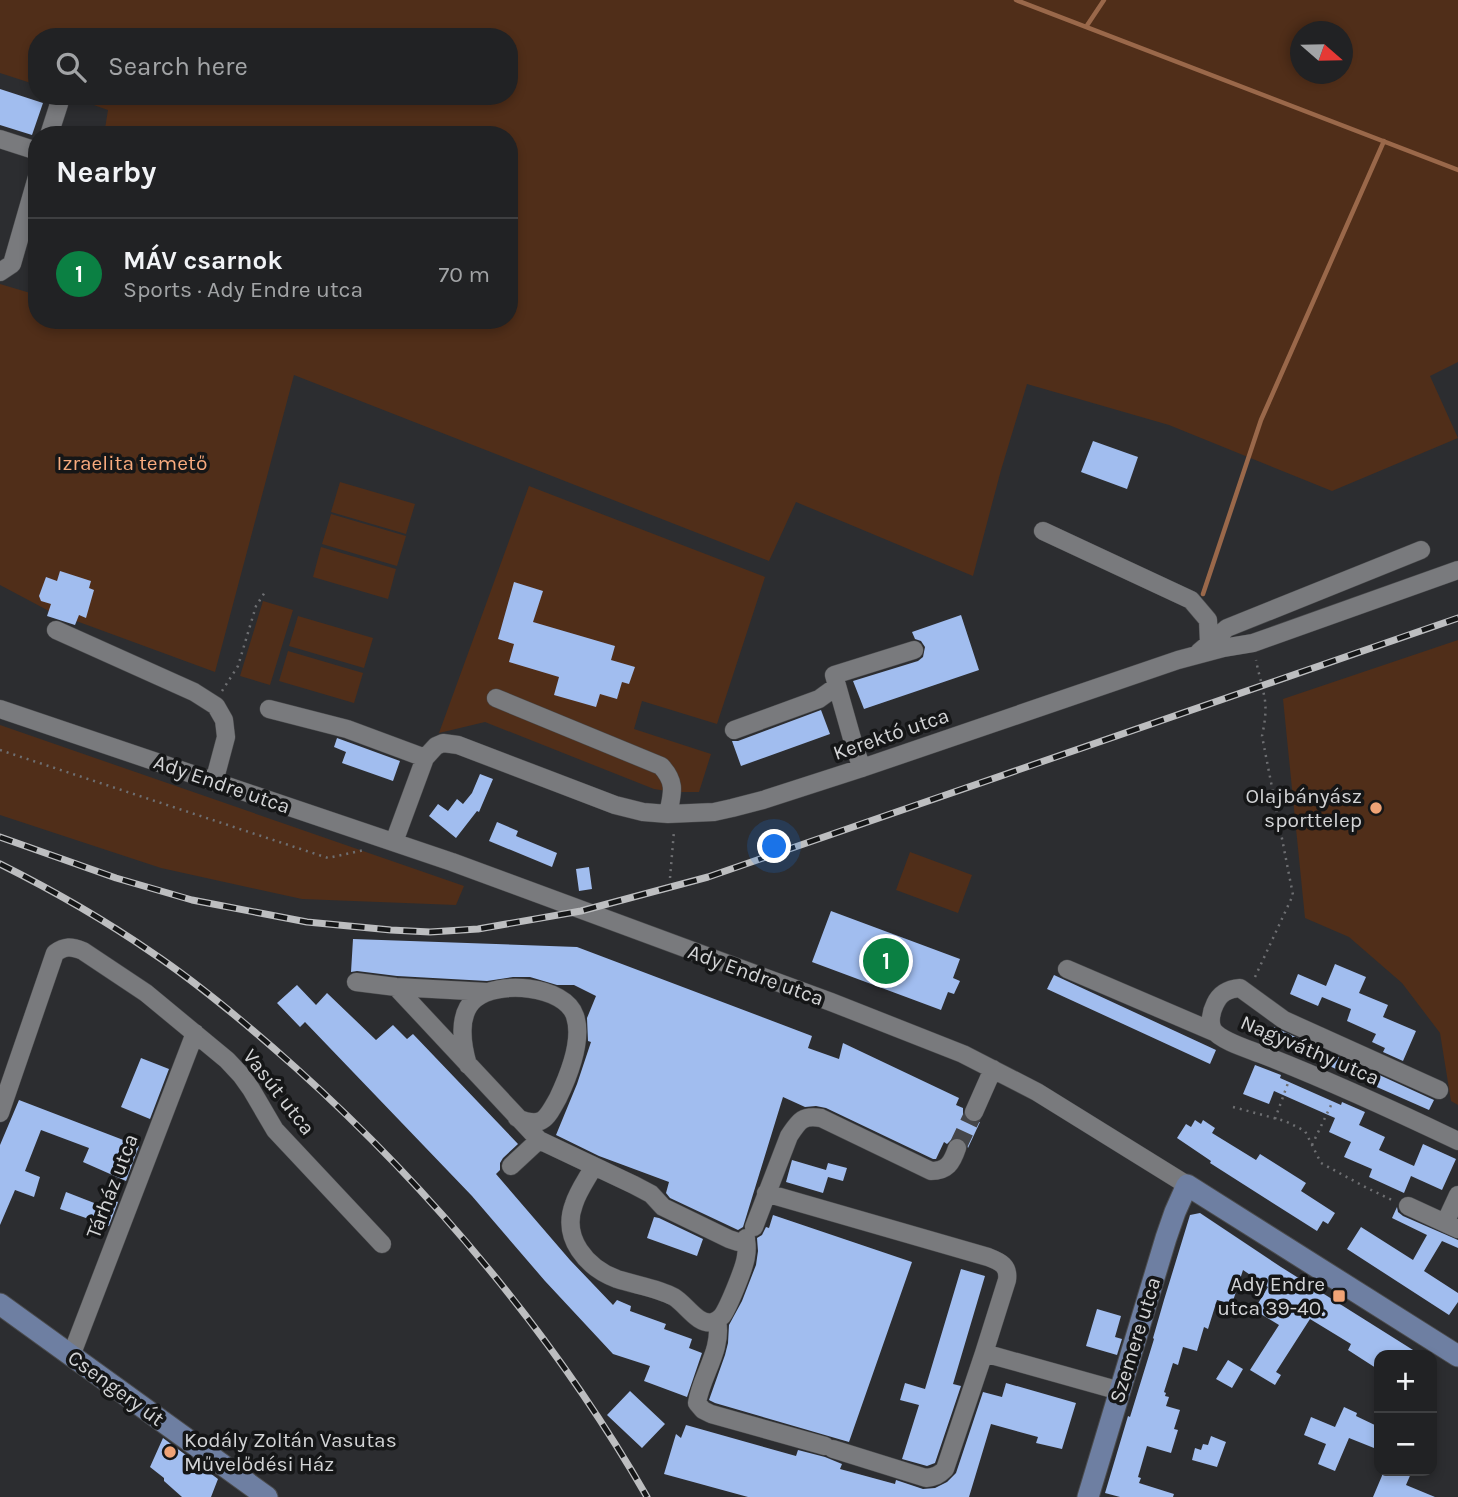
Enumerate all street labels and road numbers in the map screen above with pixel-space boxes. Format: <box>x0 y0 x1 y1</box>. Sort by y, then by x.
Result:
street label: Kerektó utca <box>830 703 952 765</box>
street label: Ady Endre utca <box>151 749 293 819</box>
street label: Ady Endre utca <box>685 939 827 1011</box>
street label: Nagyváthy utca <box>1237 1010 1383 1090</box>
street label: Vasút utca <box>238 1044 320 1140</box>
street label: Tárház utca <box>81 1130 143 1242</box>
street label: Szemere utca <box>1104 1274 1166 1406</box>
street label: Csengery út <box>63 1345 169 1431</box>

